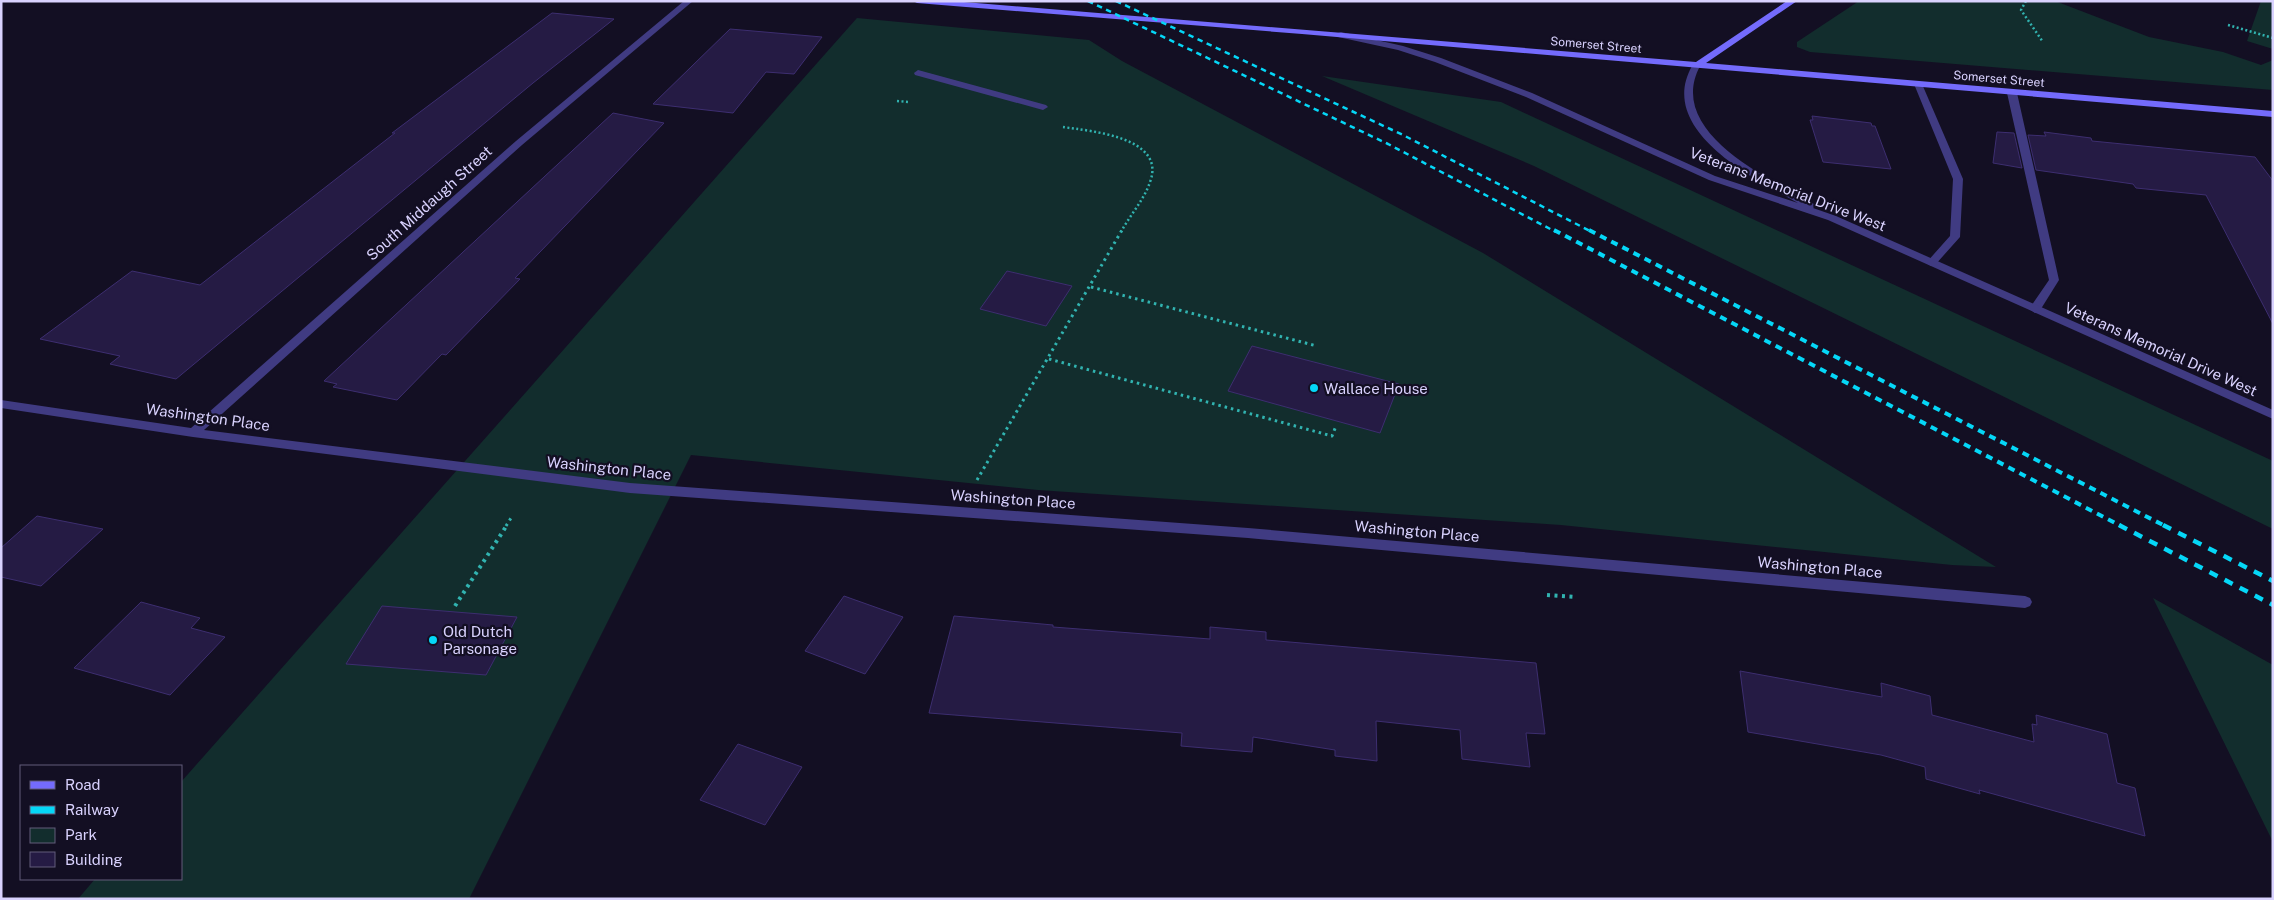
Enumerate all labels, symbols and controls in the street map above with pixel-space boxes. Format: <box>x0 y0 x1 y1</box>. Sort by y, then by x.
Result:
street label: Somerset Street <box>1550 34 1643 56</box>
street label: Somerset Street <box>1953 68 2046 90</box>
street label: South Middaugh Street <box>363 142 495 264</box>
street label: Veterans Memorial Drive West <box>1687 144 1889 234</box>
street label: Veterans Memorial Drive West <box>2062 299 2260 399</box>
place label: Wallace House <box>1324 380 1428 397</box>
marker: Wallace House <box>1308 382 1320 394</box>
street label: Washington Place <box>145 400 271 434</box>
street label: Washington Place <box>546 453 672 483</box>
street label: Washington Place <box>950 486 1076 512</box>
street label: Washington Place <box>1354 517 1480 545</box>
street label: Washington Place <box>1757 553 1883 581</box>
place label: Old Dutch Parsonage <box>443 623 517 657</box>
marker: Old Dutch Parsonage <box>427 634 439 646</box>
legend <box>20 765 182 880</box>
text: Road <box>65 776 101 793</box>
text: Railway <box>65 801 119 818</box>
text: Park <box>65 826 97 843</box>
text: Building <box>65 851 123 868</box>

